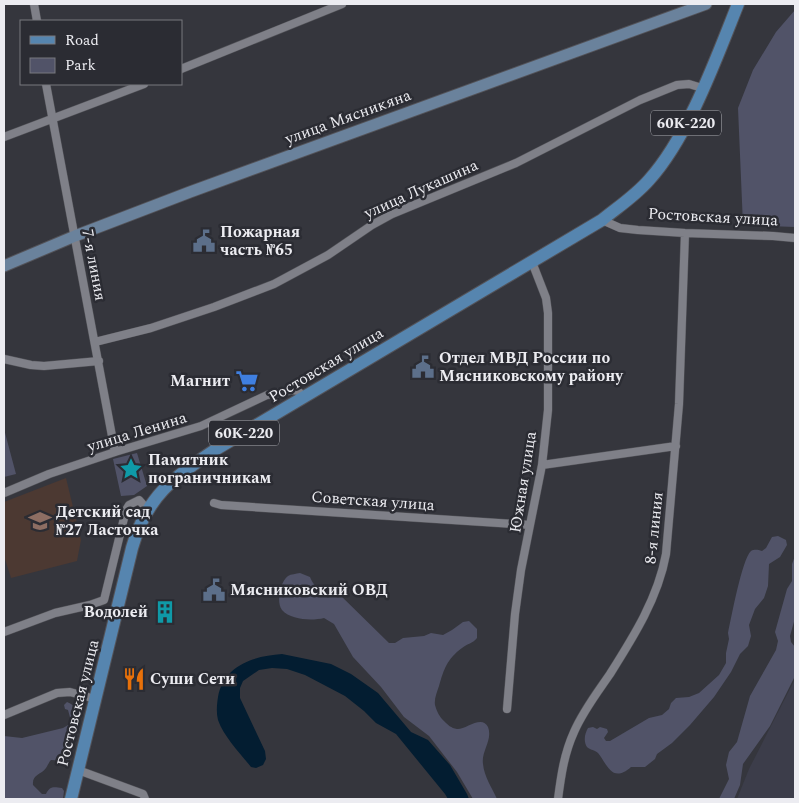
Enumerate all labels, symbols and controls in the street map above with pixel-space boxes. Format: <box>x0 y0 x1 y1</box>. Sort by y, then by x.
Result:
legend <box>20 20 182 85</box>
text: Road <box>65 29 99 52</box>
text: Park <box>65 54 96 77</box>
street label: улица Мясникяна <box>281 83 415 151</box>
road number: 60К-220 <box>651 110 721 136</box>
street label: улица Лукашина <box>359 153 482 225</box>
street label: Ростовская улица <box>647 202 779 232</box>
place label: Пожарная часть №65 <box>220 220 300 262</box>
street label: 7-я линия <box>75 227 113 303</box>
public building icon: Пожарная часть №65 <box>191 228 217 254</box>
street label: Ростовская улица <box>264 321 388 409</box>
place label: Отдел МВД России по Мясниковскому району <box>439 346 624 388</box>
public building icon: Отдел МВД России по Мясниковскому району <box>410 354 436 380</box>
supermarket icon: Магнит <box>234 368 260 394</box>
place label: Магнит <box>170 369 230 393</box>
street label: улица Ленина <box>83 405 190 459</box>
road number: 60К-220 <box>209 420 279 446</box>
street label: Южная улица <box>503 429 543 534</box>
place label: Памятник пограничникам <box>148 448 272 490</box>
place icon: Памятник пограничникам <box>118 456 144 482</box>
street label: Советская улица <box>310 485 436 517</box>
street label: 8-я линия <box>638 491 670 565</box>
place label: Детский сад №27 Ласточка <box>56 500 159 542</box>
school or university icon: Детский сад №27 Ласточка <box>27 508 53 534</box>
public building icon: Мясниковский ОВД <box>201 577 227 603</box>
place label: Мясниковский ОВД <box>230 578 388 602</box>
building icon: Водолей <box>152 599 178 625</box>
place label: Водолей <box>84 600 148 624</box>
street label: Ростовская улица <box>51 637 105 769</box>
restaurant icon: Суши Сети <box>121 666 147 692</box>
place label: Суши Сети <box>150 667 235 691</box>

